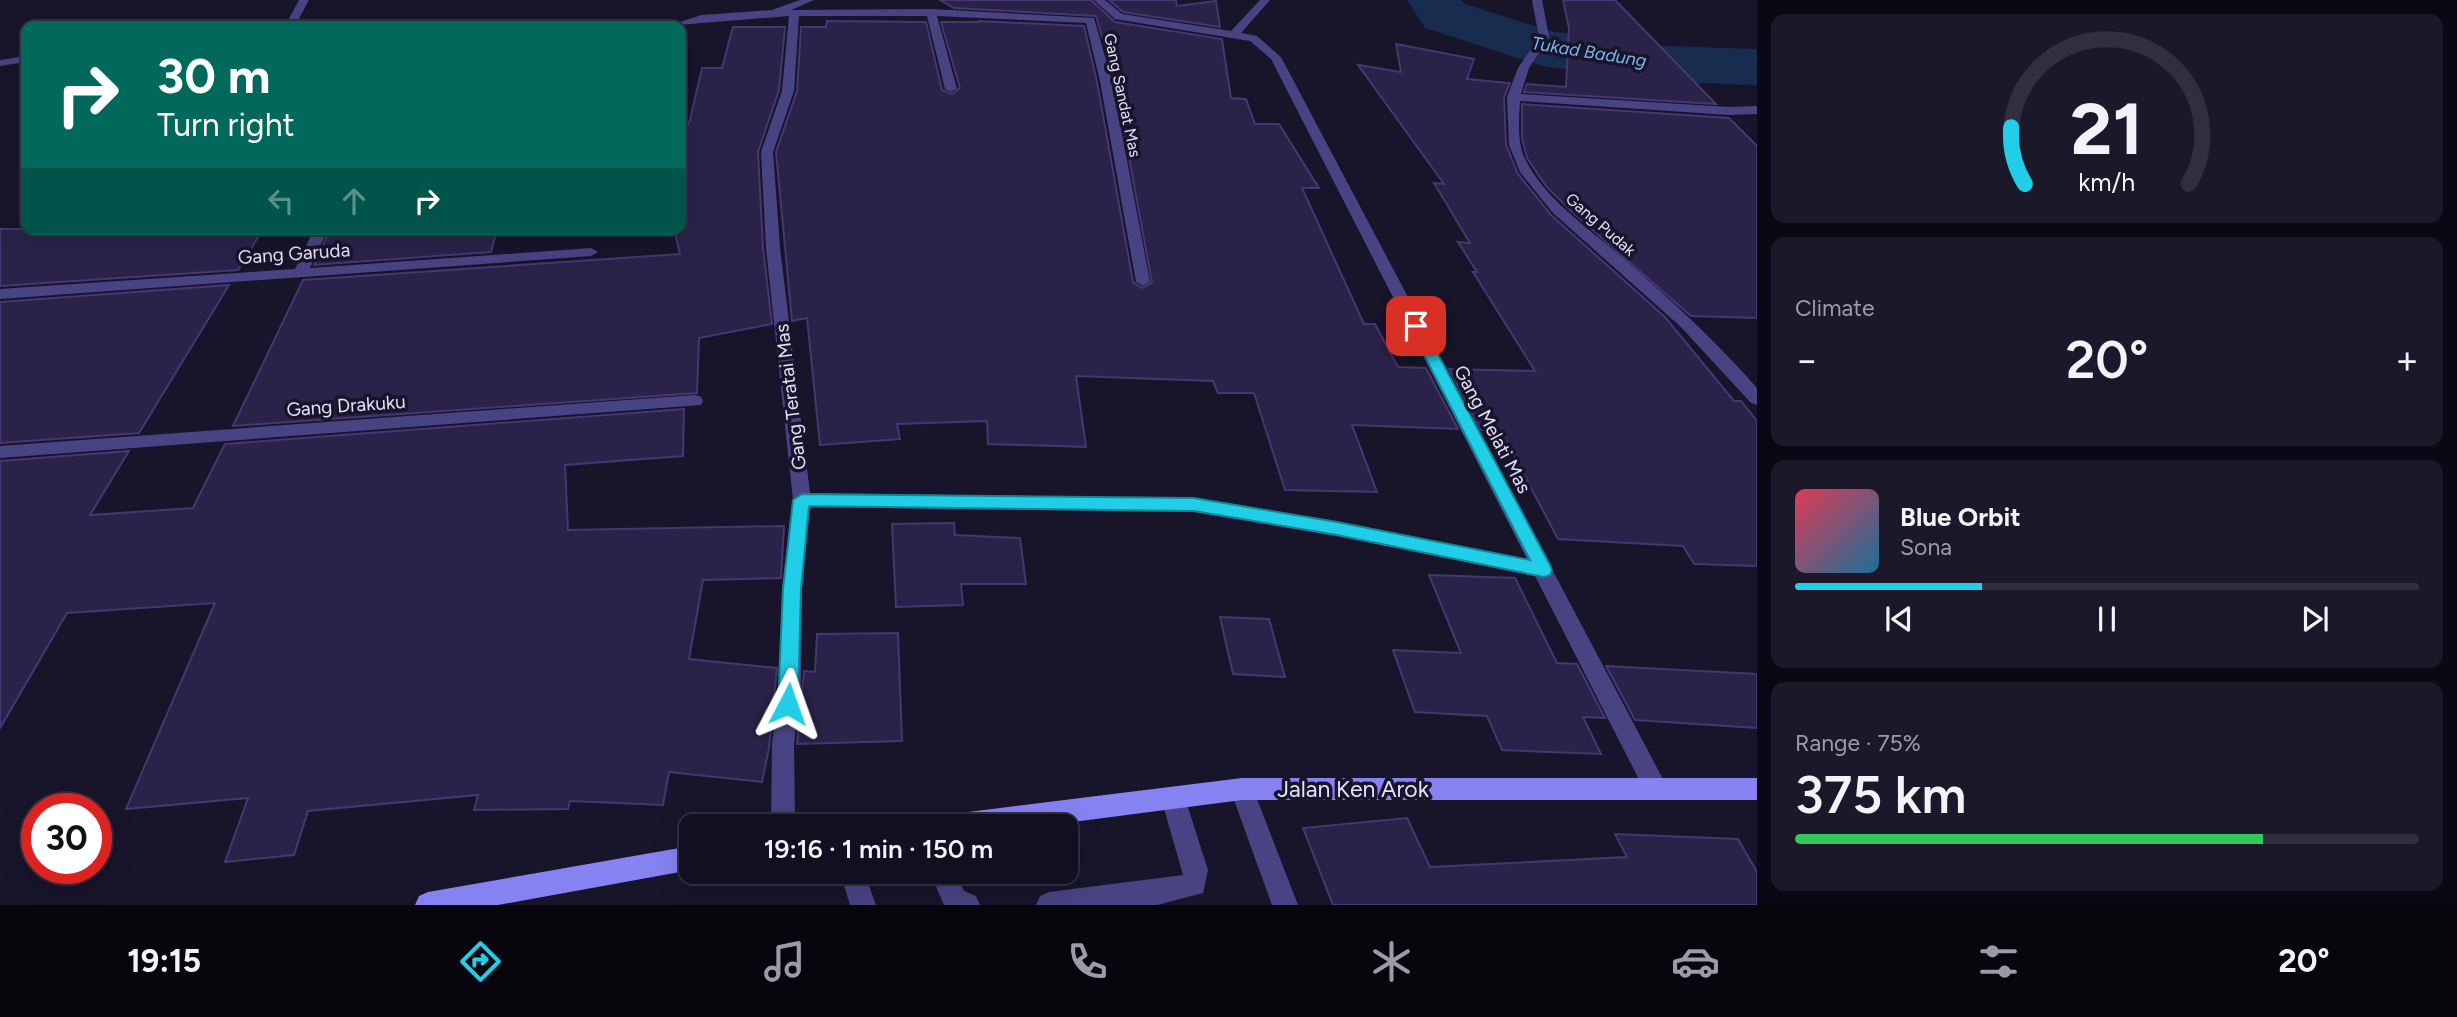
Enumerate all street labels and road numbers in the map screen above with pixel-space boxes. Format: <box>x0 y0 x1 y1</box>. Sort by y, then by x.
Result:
street label: Gang Sandat Mas <box>1100 31 1145 159</box>
street label: Gang Pudak <box>1562 189 1640 260</box>
street label: Gang Garuda <box>237 238 351 269</box>
street label: Gang Teratai Mas <box>770 322 811 471</box>
street label: Gang Melati Mas <box>1449 361 1536 497</box>
street label: Gang Drakuku <box>286 390 406 421</box>
street label: Jalan Ken Arok <box>1277 775 1430 803</box>

